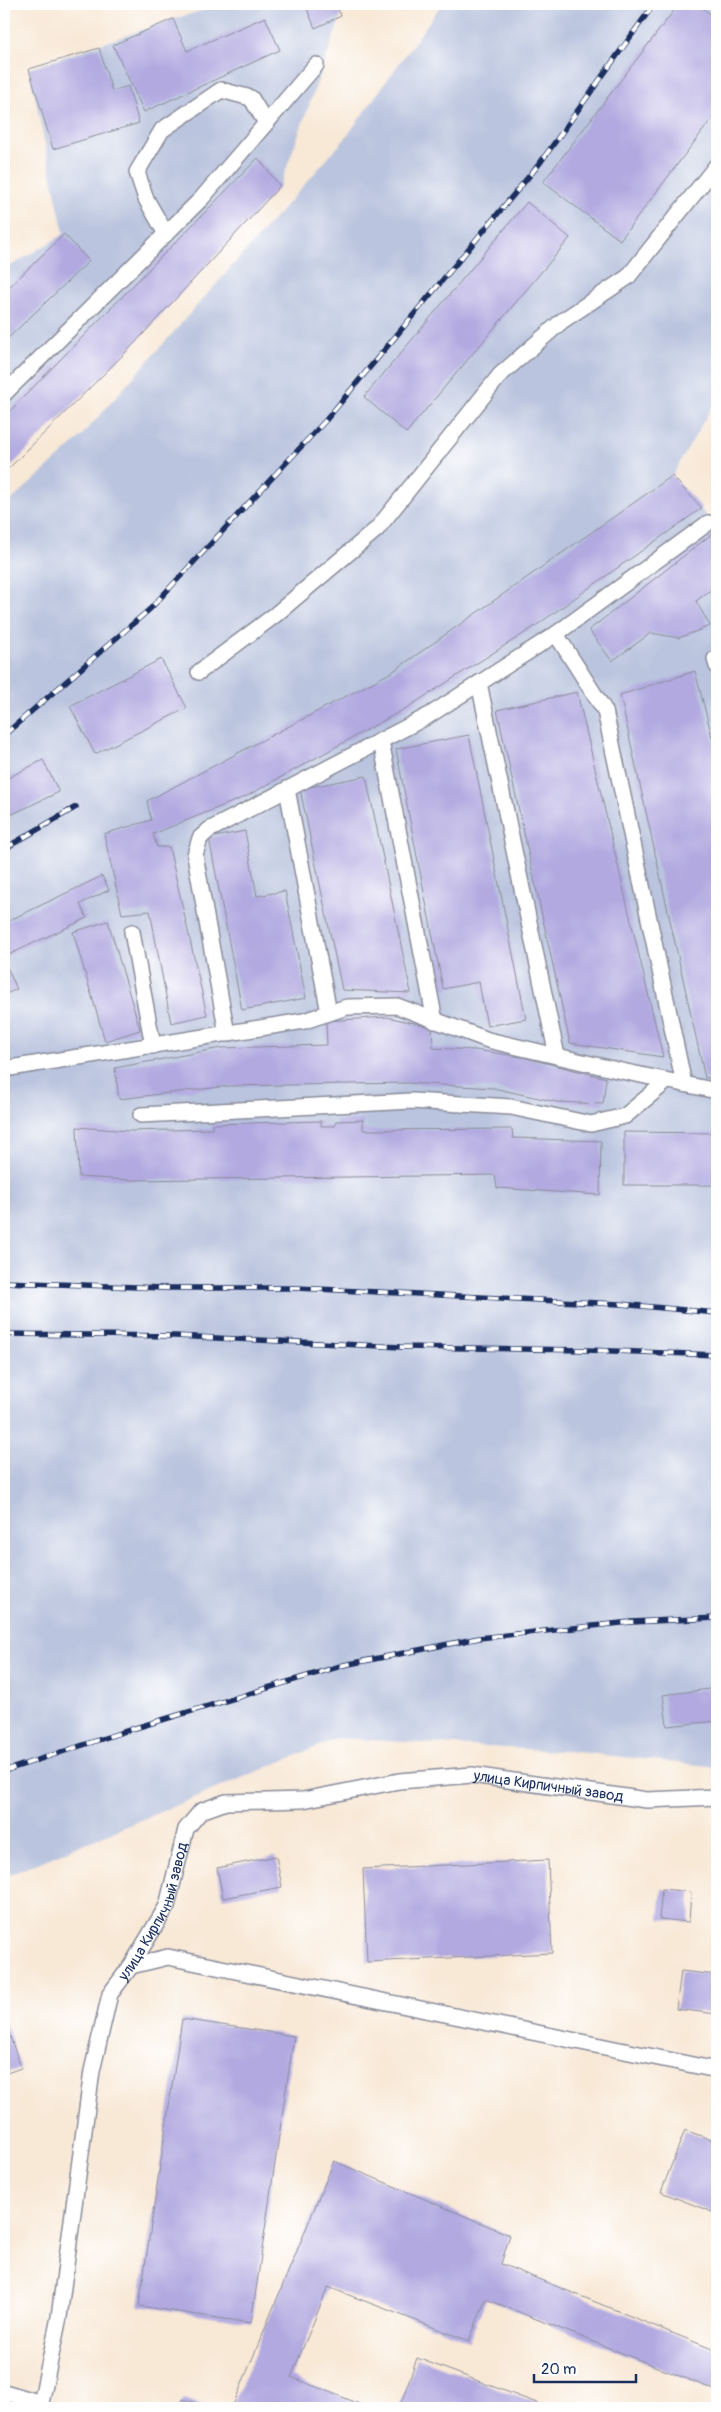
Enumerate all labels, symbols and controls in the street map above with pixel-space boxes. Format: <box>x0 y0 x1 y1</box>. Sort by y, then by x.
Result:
street label: улица Кирпичный завод <box>471 1766 625 1807</box>
street label: улица Кирпичный завод <box>114 1840 192 1986</box>
scale bar <box>534 2352 636 2384</box>
text: 20 m <box>541 2360 576 2379</box>

